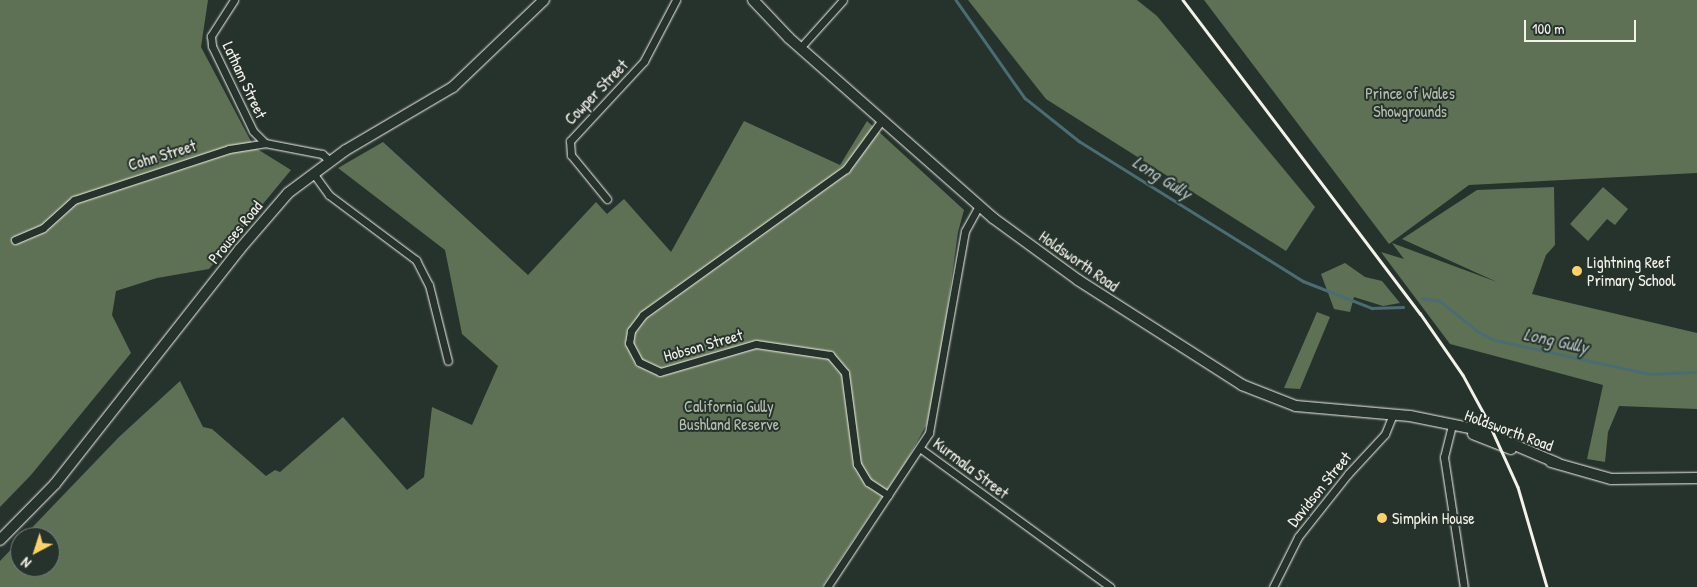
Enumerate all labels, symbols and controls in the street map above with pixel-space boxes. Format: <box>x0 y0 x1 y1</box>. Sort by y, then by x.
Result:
scale bar <box>1527 10 1640 42</box>
text: 100 m <box>1532 18 1565 39</box>
street label: Latham Street <box>219 39 271 121</box>
street label: Cowper Street <box>560 56 632 128</box>
park label: Prince of Wales Showgrounds <box>1365 83 1455 121</box>
street label: Cohn Street <box>126 136 198 174</box>
water label: Long Gully <box>1129 152 1195 204</box>
street label: Prouses Road <box>204 197 266 267</box>
street label: Holdsworth Road <box>1036 227 1122 295</box>
place label: Lightning Reef Primary School <box>1587 252 1676 290</box>
marker: Lightning Reef Primary School <box>1571 265 1583 277</box>
water label: Long Gully <box>1522 324 1590 358</box>
street label: Hobson Street <box>661 325 745 365</box>
park label: California Gully Bushland Reserve <box>679 396 779 434</box>
street label: Holdsworth Road <box>1462 405 1556 455</box>
street label: Kurmala Street <box>929 433 1013 503</box>
street label: Davidson Street <box>1283 448 1355 530</box>
place label: Simpkin House <box>1392 508 1475 528</box>
marker: Simpkin House <box>1376 512 1388 524</box>
north arrow <box>10 527 60 577</box>
text: N <box>17 553 35 573</box>

